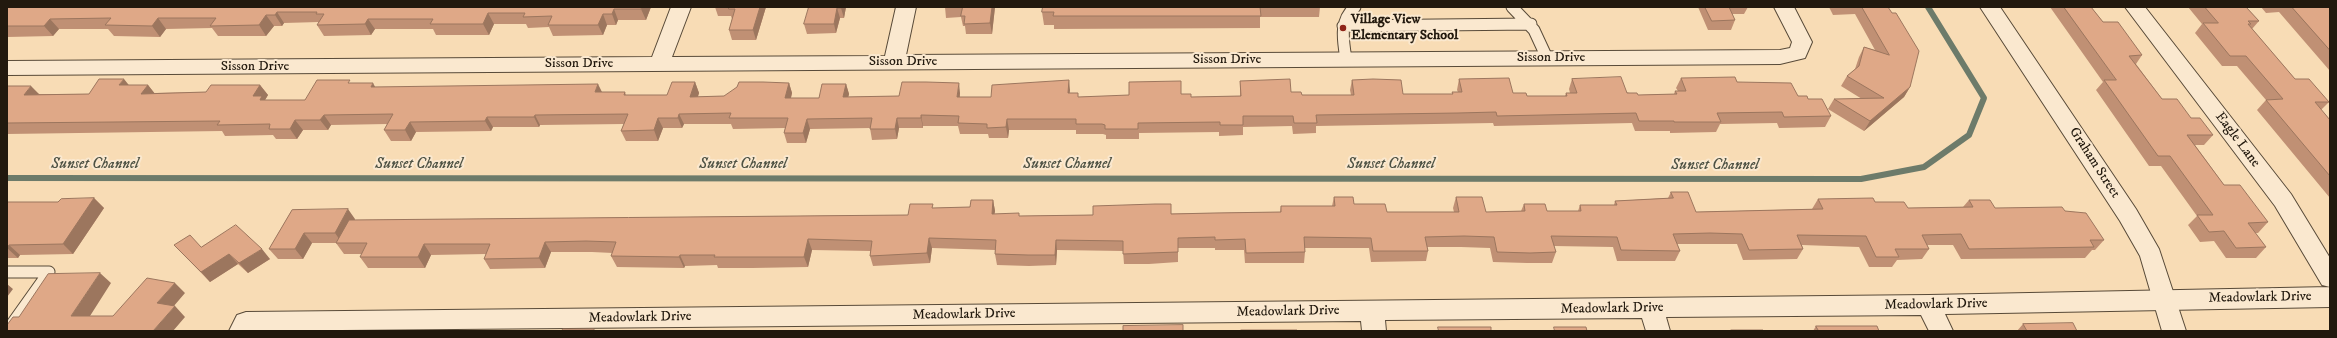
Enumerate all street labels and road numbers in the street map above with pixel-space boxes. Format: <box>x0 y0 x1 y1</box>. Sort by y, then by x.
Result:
street label: Sisson Drive <box>1517 50 1585 66</box>
street label: Sisson Drive <box>1193 52 1261 68</box>
street label: Sisson Drive <box>869 54 937 70</box>
street label: Sisson Drive <box>545 56 613 72</box>
street label: Sisson Drive <box>221 59 289 75</box>
street label: Eagle Lane <box>2211 109 2263 171</box>
street label: Graham Street <box>2065 125 2123 201</box>
street label: Meadowlark Drive <box>2208 289 2312 307</box>
street label: Meadowlark Drive <box>1884 296 1988 314</box>
street label: Meadowlark Drive <box>1560 300 1664 318</box>
street label: Meadowlark Drive <box>1236 303 1340 321</box>
street label: Meadowlark Drive <box>912 306 1016 324</box>
street label: Meadowlark Drive <box>588 309 692 327</box>

